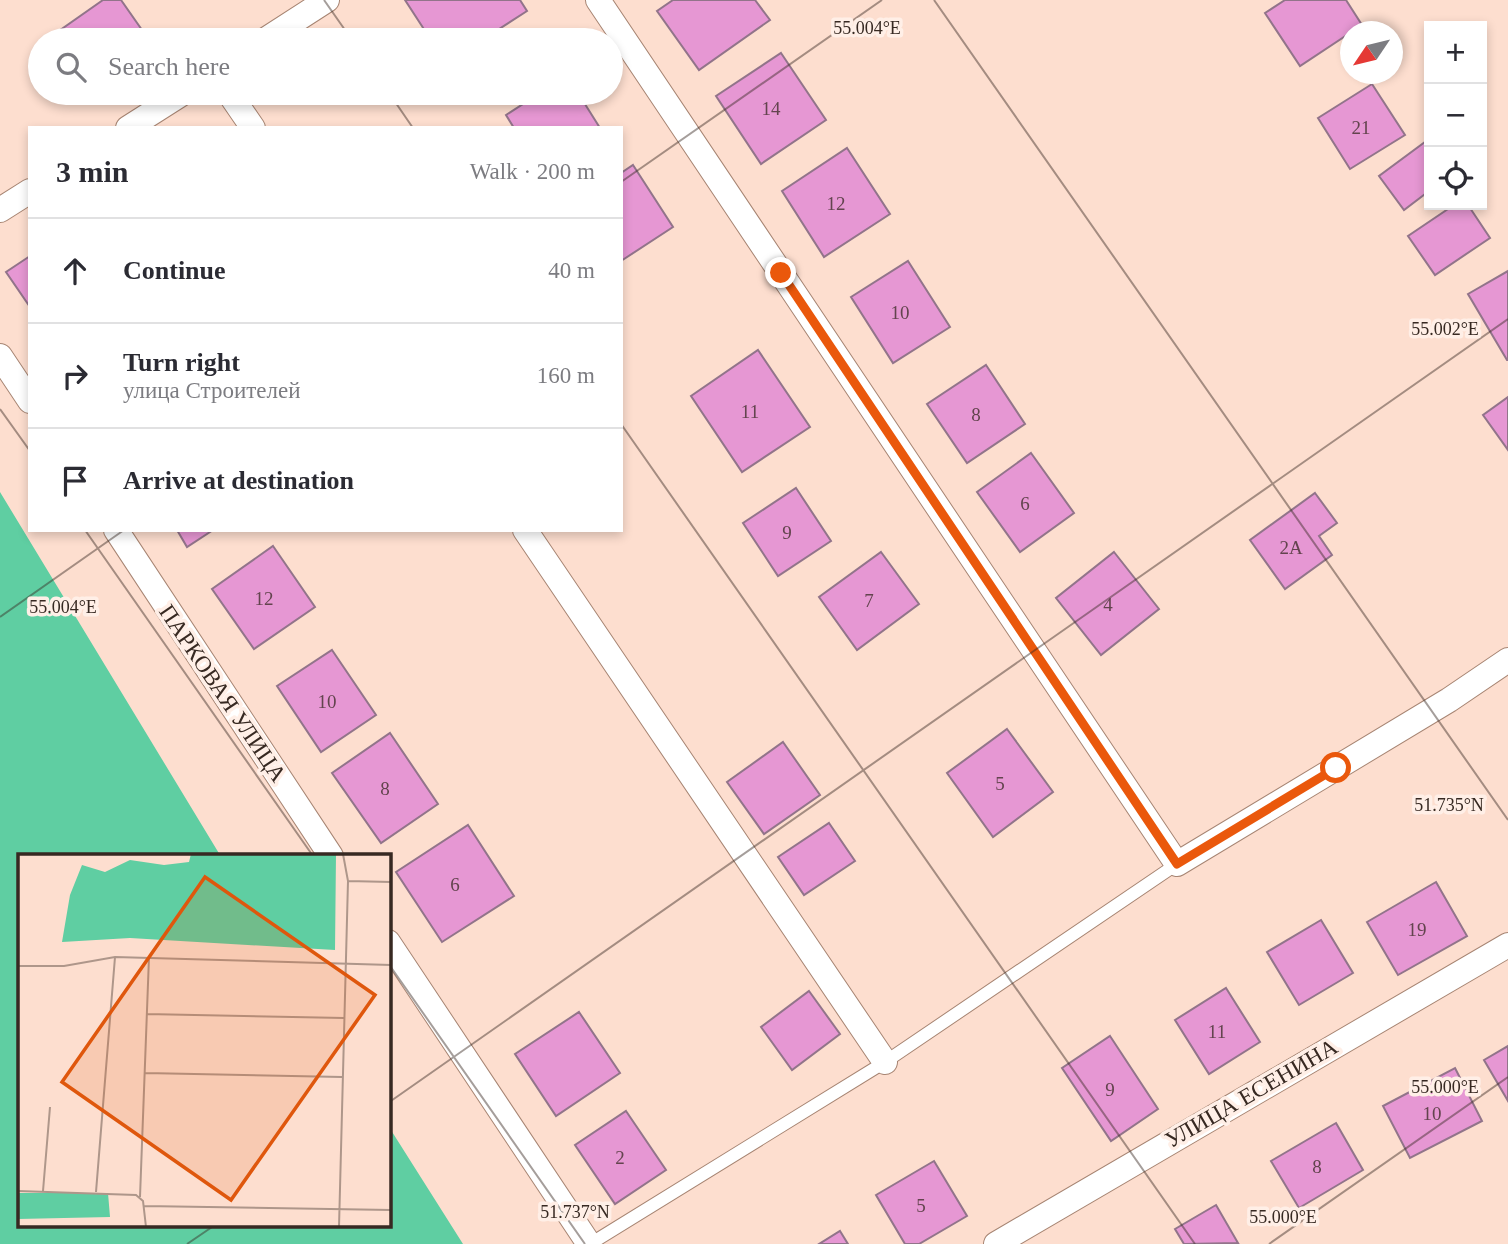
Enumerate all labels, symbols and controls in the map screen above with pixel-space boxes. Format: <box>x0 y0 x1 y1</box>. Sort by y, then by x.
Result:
text: 55.004°E <box>833 18 901 38</box>
north arrow <box>1340 21 1403 84</box>
map controls <box>1424 21 1487 210</box>
button: + <box>1424 21 1487 84</box>
search box <box>28 28 623 105</box>
icon: search <box>52 48 90 86</box>
text: Search here <box>108 52 230 81</box>
button: − <box>1424 84 1487 147</box>
house number: 14 <box>762 98 781 119</box>
house number: 21 <box>1352 117 1371 138</box>
button: locate <box>1424 147 1487 210</box>
text: 3 min <box>56 155 129 188</box>
text: Walk · 200 m <box>470 159 595 184</box>
house number: 12 <box>827 193 846 214</box>
icon: ahead <box>56 252 94 290</box>
text: Continue <box>123 256 226 285</box>
route end <box>765 257 796 288</box>
text: 40 m <box>548 258 595 283</box>
house number: 10 <box>891 302 910 323</box>
text: 55.002°E <box>1411 319 1479 339</box>
text: Turn right <box>123 348 240 377</box>
icon: right <box>56 357 94 395</box>
text: 160 m <box>537 363 595 388</box>
text: улица Строителей <box>123 378 300 403</box>
house number: 11 <box>741 401 759 422</box>
house number: 8 <box>971 404 981 425</box>
icon: arrive <box>56 462 94 500</box>
text: Arrive at destination <box>123 466 354 495</box>
house number: 6 <box>1020 493 1030 514</box>
house number: 9 <box>782 522 792 543</box>
house number: 2А <box>1279 537 1303 558</box>
house number: 12 <box>255 588 274 609</box>
house number: 7 <box>864 590 874 611</box>
house number: 4 <box>1103 594 1113 615</box>
text: 55.004°E <box>29 597 97 617</box>
street label: ПАРКОВАЯ УЛИЦА <box>154 600 291 787</box>
house number: 10 <box>318 691 337 712</box>
route start <box>1320 752 1351 783</box>
house number: 5 <box>995 773 1005 794</box>
house number: 8 <box>380 778 390 799</box>
text: 51.735°N <box>1414 795 1484 815</box>
inset map <box>18 854 390 1226</box>
house number: 6 <box>450 874 460 895</box>
house number: 19 <box>1408 919 1427 940</box>
house number: 11 <box>1208 1021 1226 1042</box>
street label: УЛИЦА ЕСЕНИНА <box>1161 1034 1342 1153</box>
text: 55.000°E <box>1411 1077 1479 1097</box>
house number: 9 <box>1105 1079 1115 1100</box>
house number: 10 <box>1423 1103 1442 1124</box>
house number: 2 <box>615 1147 625 1168</box>
house number: 8 <box>1312 1156 1322 1177</box>
house number: 5 <box>916 1195 926 1216</box>
text: 51.737°N <box>540 1202 610 1222</box>
text: 55.000°E <box>1249 1207 1317 1227</box>

